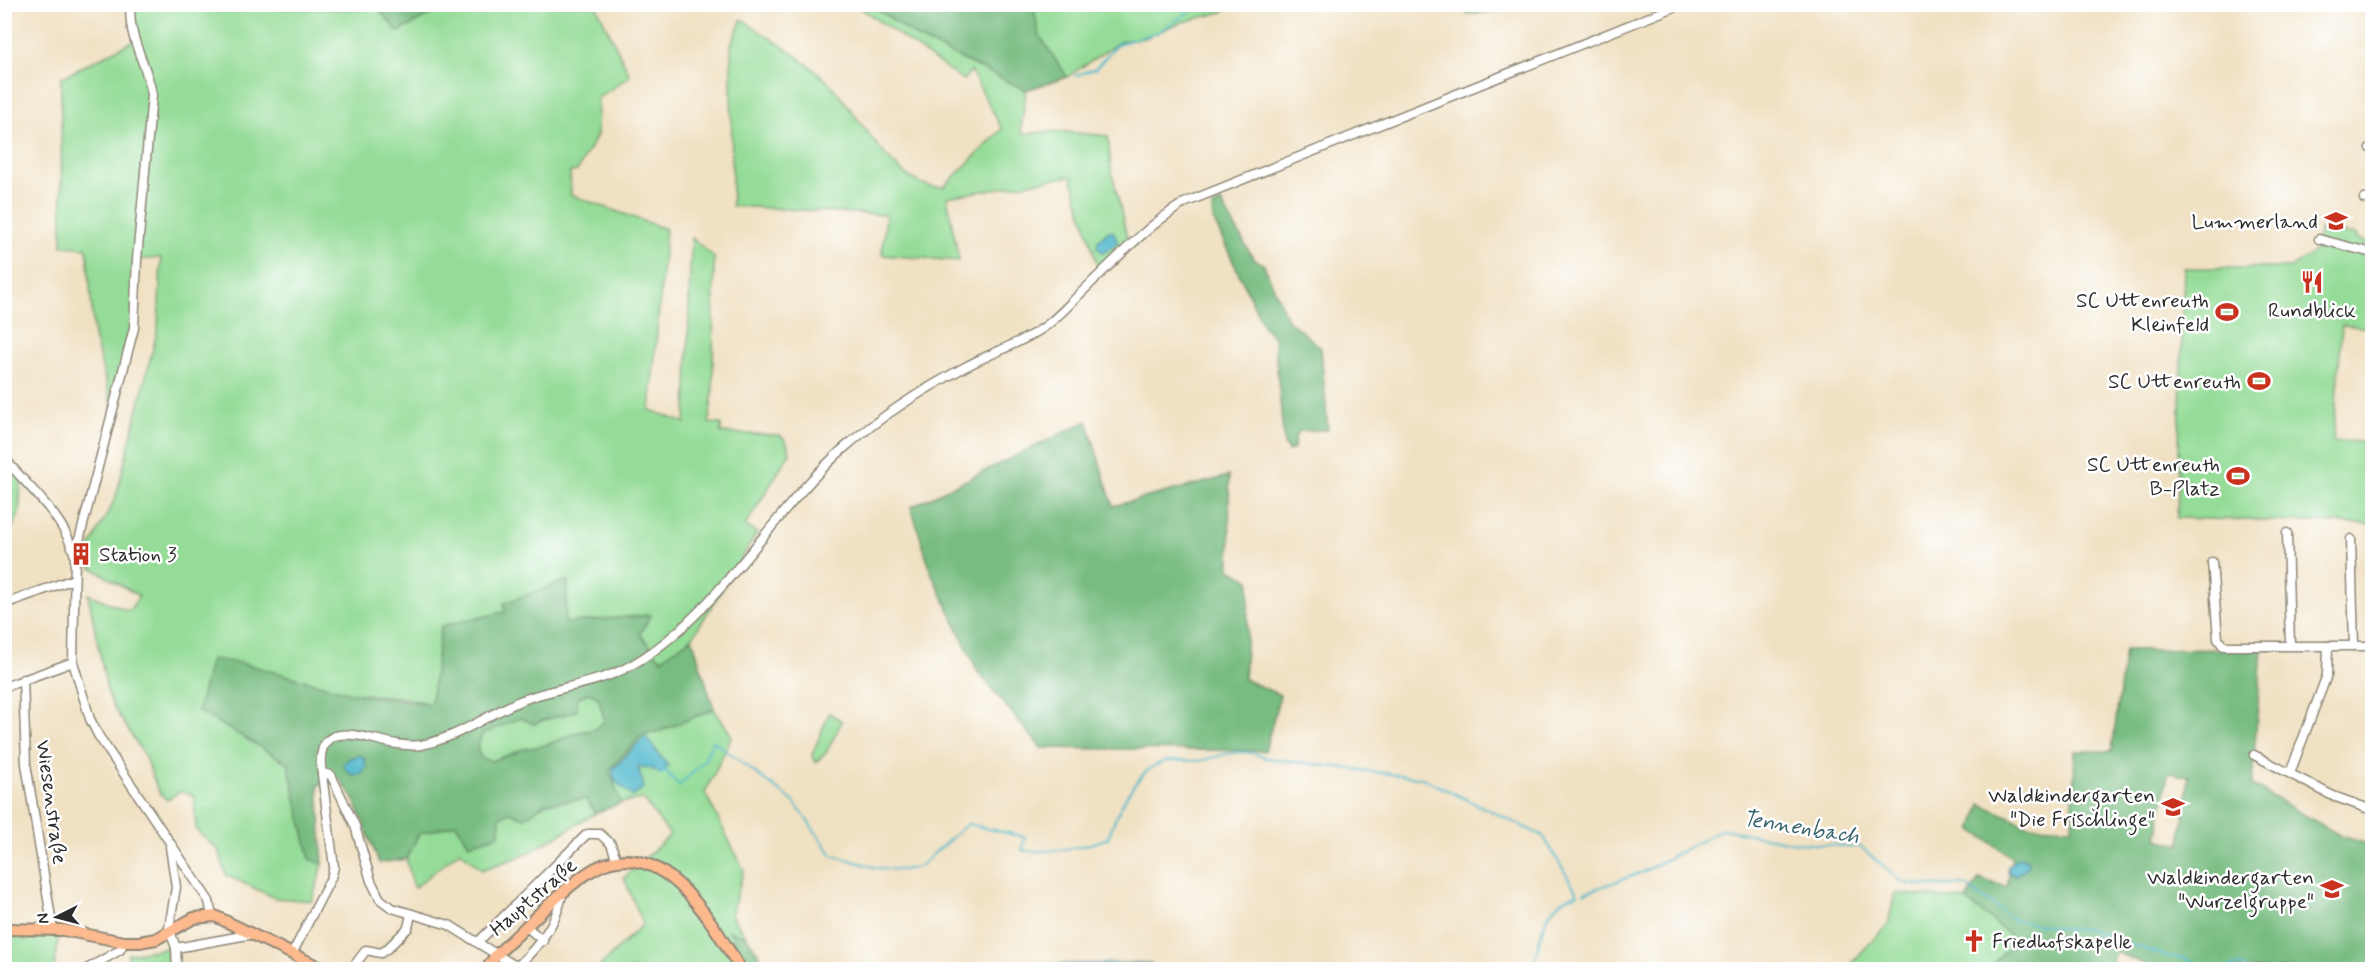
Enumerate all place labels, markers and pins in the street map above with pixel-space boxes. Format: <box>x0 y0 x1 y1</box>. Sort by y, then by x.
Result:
place label: Lummerland <box>2192 208 2318 236</box>
school or university icon: Lummerland <box>2323 208 2349 234</box>
restaurant icon: Rundblick <box>2299 269 2325 295</box>
place label: SC Uttenreuth Kleinfeld <box>2076 287 2209 339</box>
place label: Rundblick <box>2268 297 2356 325</box>
sports icon: SC Uttenreuth Kleinfeld <box>2214 299 2240 325</box>
place label: SC Uttenreuth <box>2108 368 2241 396</box>
sports icon: SC Uttenreuth <box>2246 368 2272 394</box>
place label: SC Uttenreuth B-Platz <box>2087 451 2220 503</box>
sports icon: SC Uttenreuth B-Platz <box>2225 463 2251 489</box>
building icon: Station 3 <box>68 541 94 567</box>
place label: Station 3 <box>99 541 177 569</box>
place label: Waldkindergarten "Die Frischlinge" <box>1988 782 2155 836</box>
school or university icon: Waldkindergarten "Die Frischlinge" <box>2160 794 2186 820</box>
place label: Waldkindergarten "Wurzelgruppe" <box>2147 864 2314 918</box>
school or university icon: Waldkindergarten "Wurzelgruppe" <box>2319 876 2345 902</box>
church icon: Friedhofskapelle <box>1961 928 1987 954</box>
place label: Friedhofskapelle <box>1992 928 2132 956</box>

